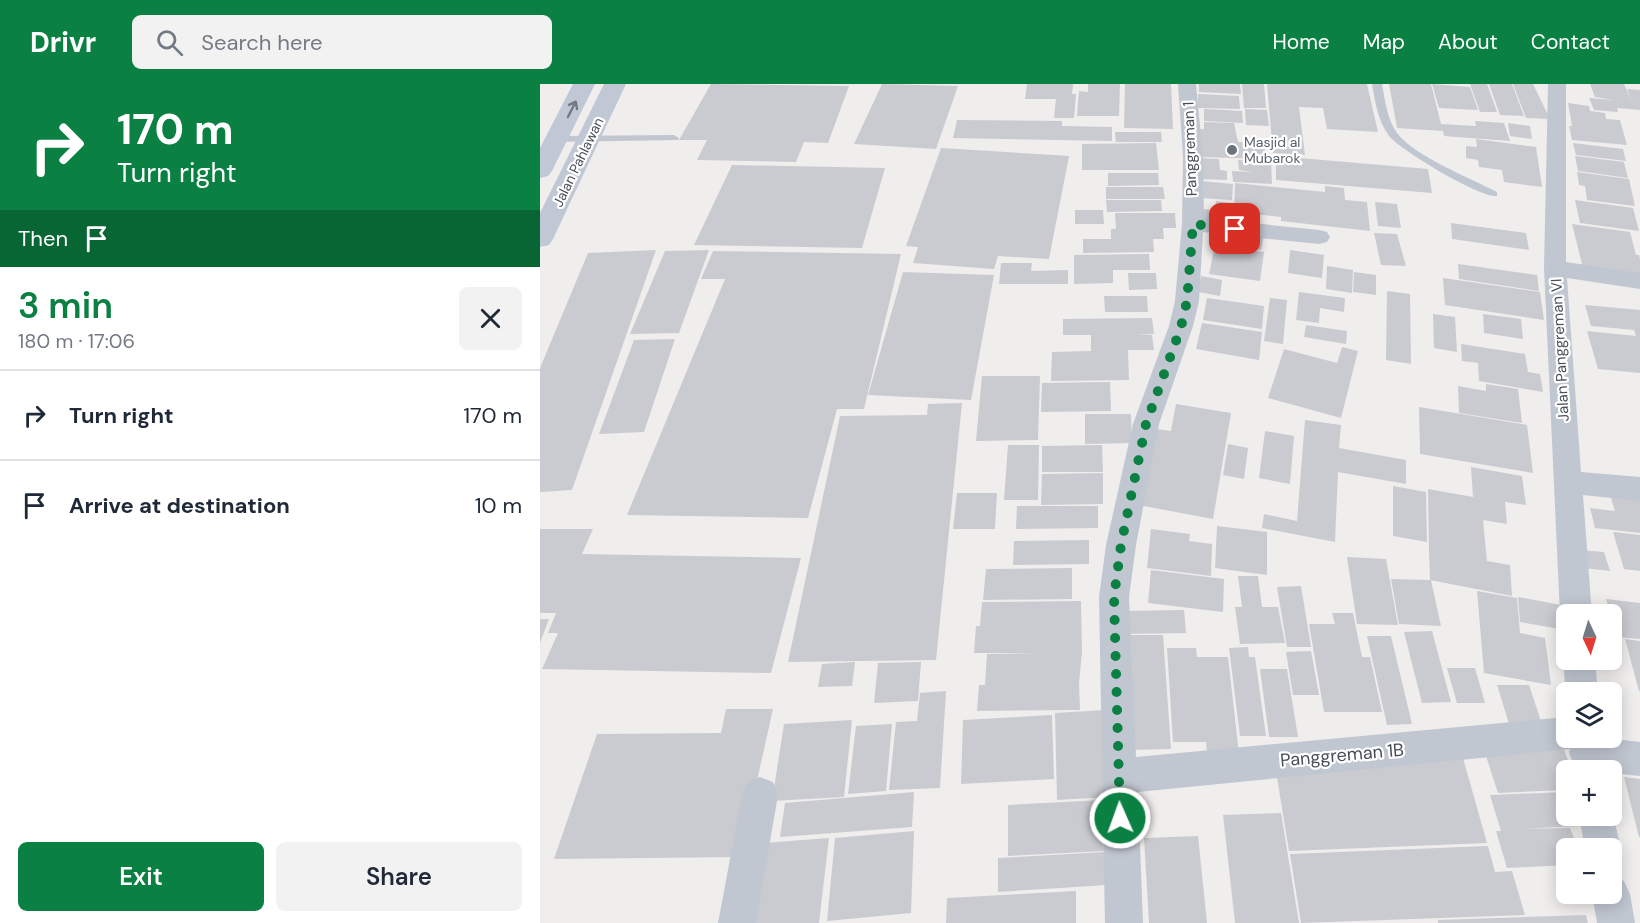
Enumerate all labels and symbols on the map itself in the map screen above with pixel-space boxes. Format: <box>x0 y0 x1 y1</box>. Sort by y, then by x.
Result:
one-way arrow <box>567 100 578 118</box>
street label: Panggreman 1 <box>1178 101 1202 197</box>
street label: Jalan Pahlawan <box>549 114 607 210</box>
place label: Masjid al Mubarok <box>1244 133 1300 167</box>
marker: Masjid al Mubarok <box>1225 143 1239 157</box>
pin <box>1209 203 1260 254</box>
street label: Jalan Panggreman VI <box>1546 278 1574 422</box>
north arrow <box>1556 604 1622 670</box>
street label: Panggreman 1B <box>1279 738 1405 772</box>
position arrow <box>1088 786 1152 850</box>

